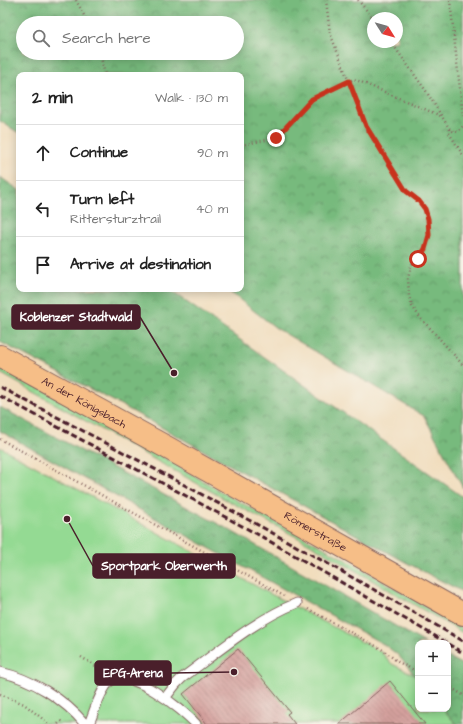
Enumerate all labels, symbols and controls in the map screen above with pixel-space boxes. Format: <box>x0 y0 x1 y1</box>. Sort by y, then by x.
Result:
north arrow <box>367 12 403 48</box>
search box <box>16 16 244 60</box>
icon: search <box>30 27 52 49</box>
text: Search here <box>62 28 151 49</box>
text: 2 min <box>32 86 73 110</box>
text: Walk · 130 m <box>155 89 228 107</box>
route end <box>267 129 285 147</box>
icon: ahead <box>32 142 54 164</box>
text: Continue <box>70 142 128 163</box>
text: 90 m <box>197 144 228 162</box>
text: Turn left <box>70 189 134 210</box>
icon: left <box>32 198 54 220</box>
text: 40 m <box>196 200 228 218</box>
text: Rittersturztrail <box>70 210 161 228</box>
route start <box>409 250 427 268</box>
icon: arrive <box>32 254 54 276</box>
text: Arrive at destination <box>70 254 211 275</box>
callout: Koblenzer Stadtwald <box>12 305 140 329</box>
text: Koblenzer Stadtwald <box>20 309 133 326</box>
street label: An der Königsbach <box>39 373 129 432</box>
street label: Römerstraße <box>281 508 350 555</box>
callout: Sportpark Oberwerth <box>93 554 235 578</box>
text: Sportpark Oberwerth <box>100 558 228 576</box>
map controls <box>415 640 451 712</box>
button: + <box>415 640 451 676</box>
callout: EPG-Arena <box>95 661 171 685</box>
text: EPG-Arena <box>103 665 164 682</box>
button: − <box>415 676 451 712</box>

